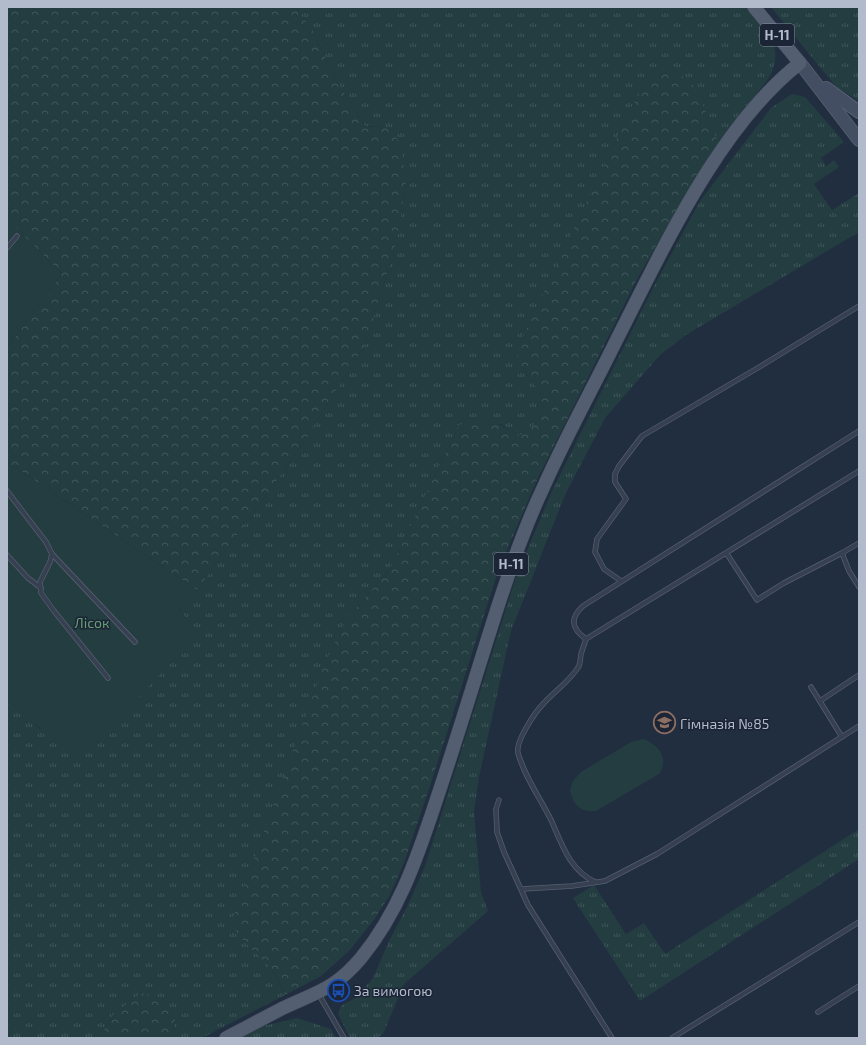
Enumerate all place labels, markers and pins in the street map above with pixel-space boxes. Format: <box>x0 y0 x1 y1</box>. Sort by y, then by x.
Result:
school or university icon: Гімназія №85 <box>651 710 677 736</box>
place label: Гімназія №85 <box>680 715 769 732</box>
bus stop icon: За вимогою <box>326 977 352 1003</box>
place label: За вимогою <box>354 982 432 999</box>

